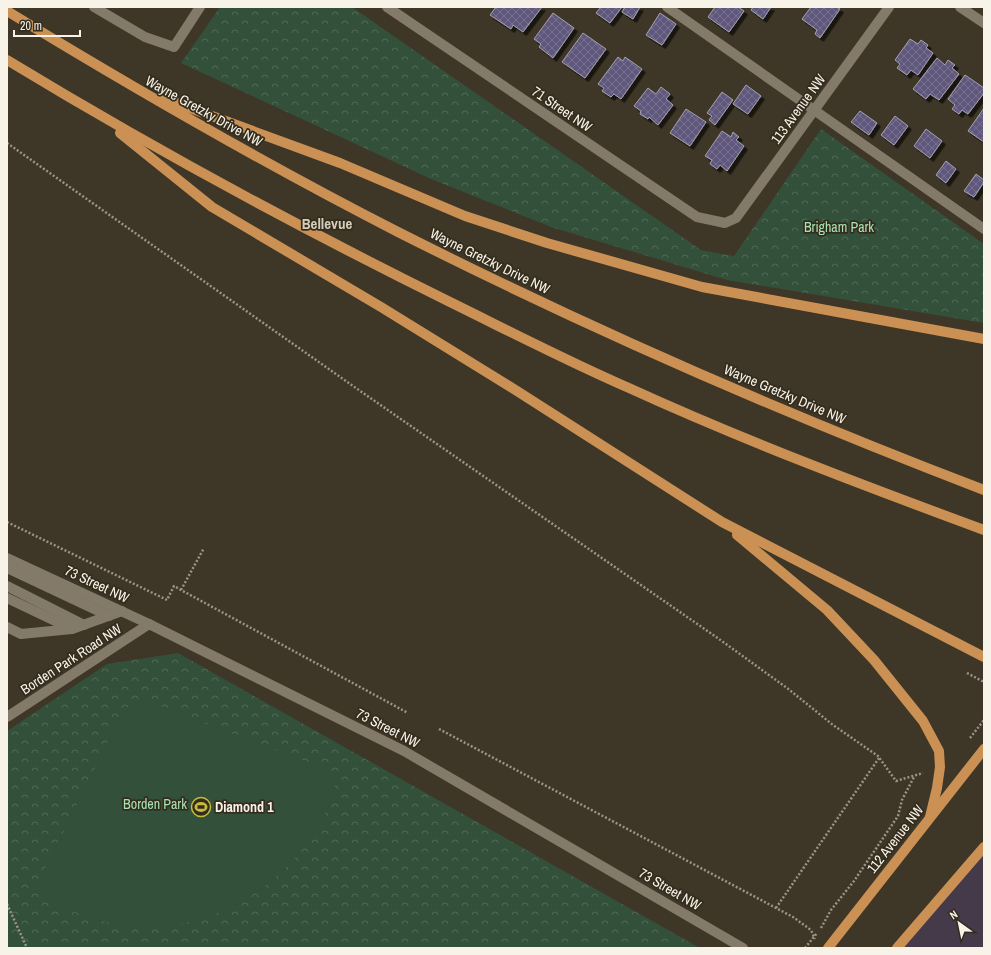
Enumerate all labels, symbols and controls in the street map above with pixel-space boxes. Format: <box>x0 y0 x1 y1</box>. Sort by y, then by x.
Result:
scale bar <box>14 12 80 38</box>
text: 20 m <box>20 18 42 34</box>
street label: 113 Avenue NW <box>767 70 829 147</box>
street label: Wayne Gretzky Drive NW <box>142 71 266 151</box>
street label: 71 Street NW <box>528 82 596 136</box>
district label: Bellevue <box>302 213 352 234</box>
park label: Brigham Park <box>804 218 874 236</box>
street label: Wayne Gretzky Drive NW <box>427 224 553 298</box>
street label: Wayne Gretzky Drive NW <box>721 360 849 428</box>
street label: 73 Street NW <box>62 561 132 607</box>
street label: Borden Park Road NW <box>17 620 125 698</box>
street label: 73 Street NW <box>353 704 423 752</box>
park label: Borden Park <box>123 795 187 813</box>
sports icon: Diamond 1 <box>190 796 212 818</box>
place label: Diamond 1 <box>215 798 274 816</box>
street label: 112 Avenue NW <box>863 801 927 877</box>
street label: 73 Street NW <box>636 864 704 914</box>
north arrow <box>939 903 979 943</box>
text: N <box>947 907 960 922</box>

